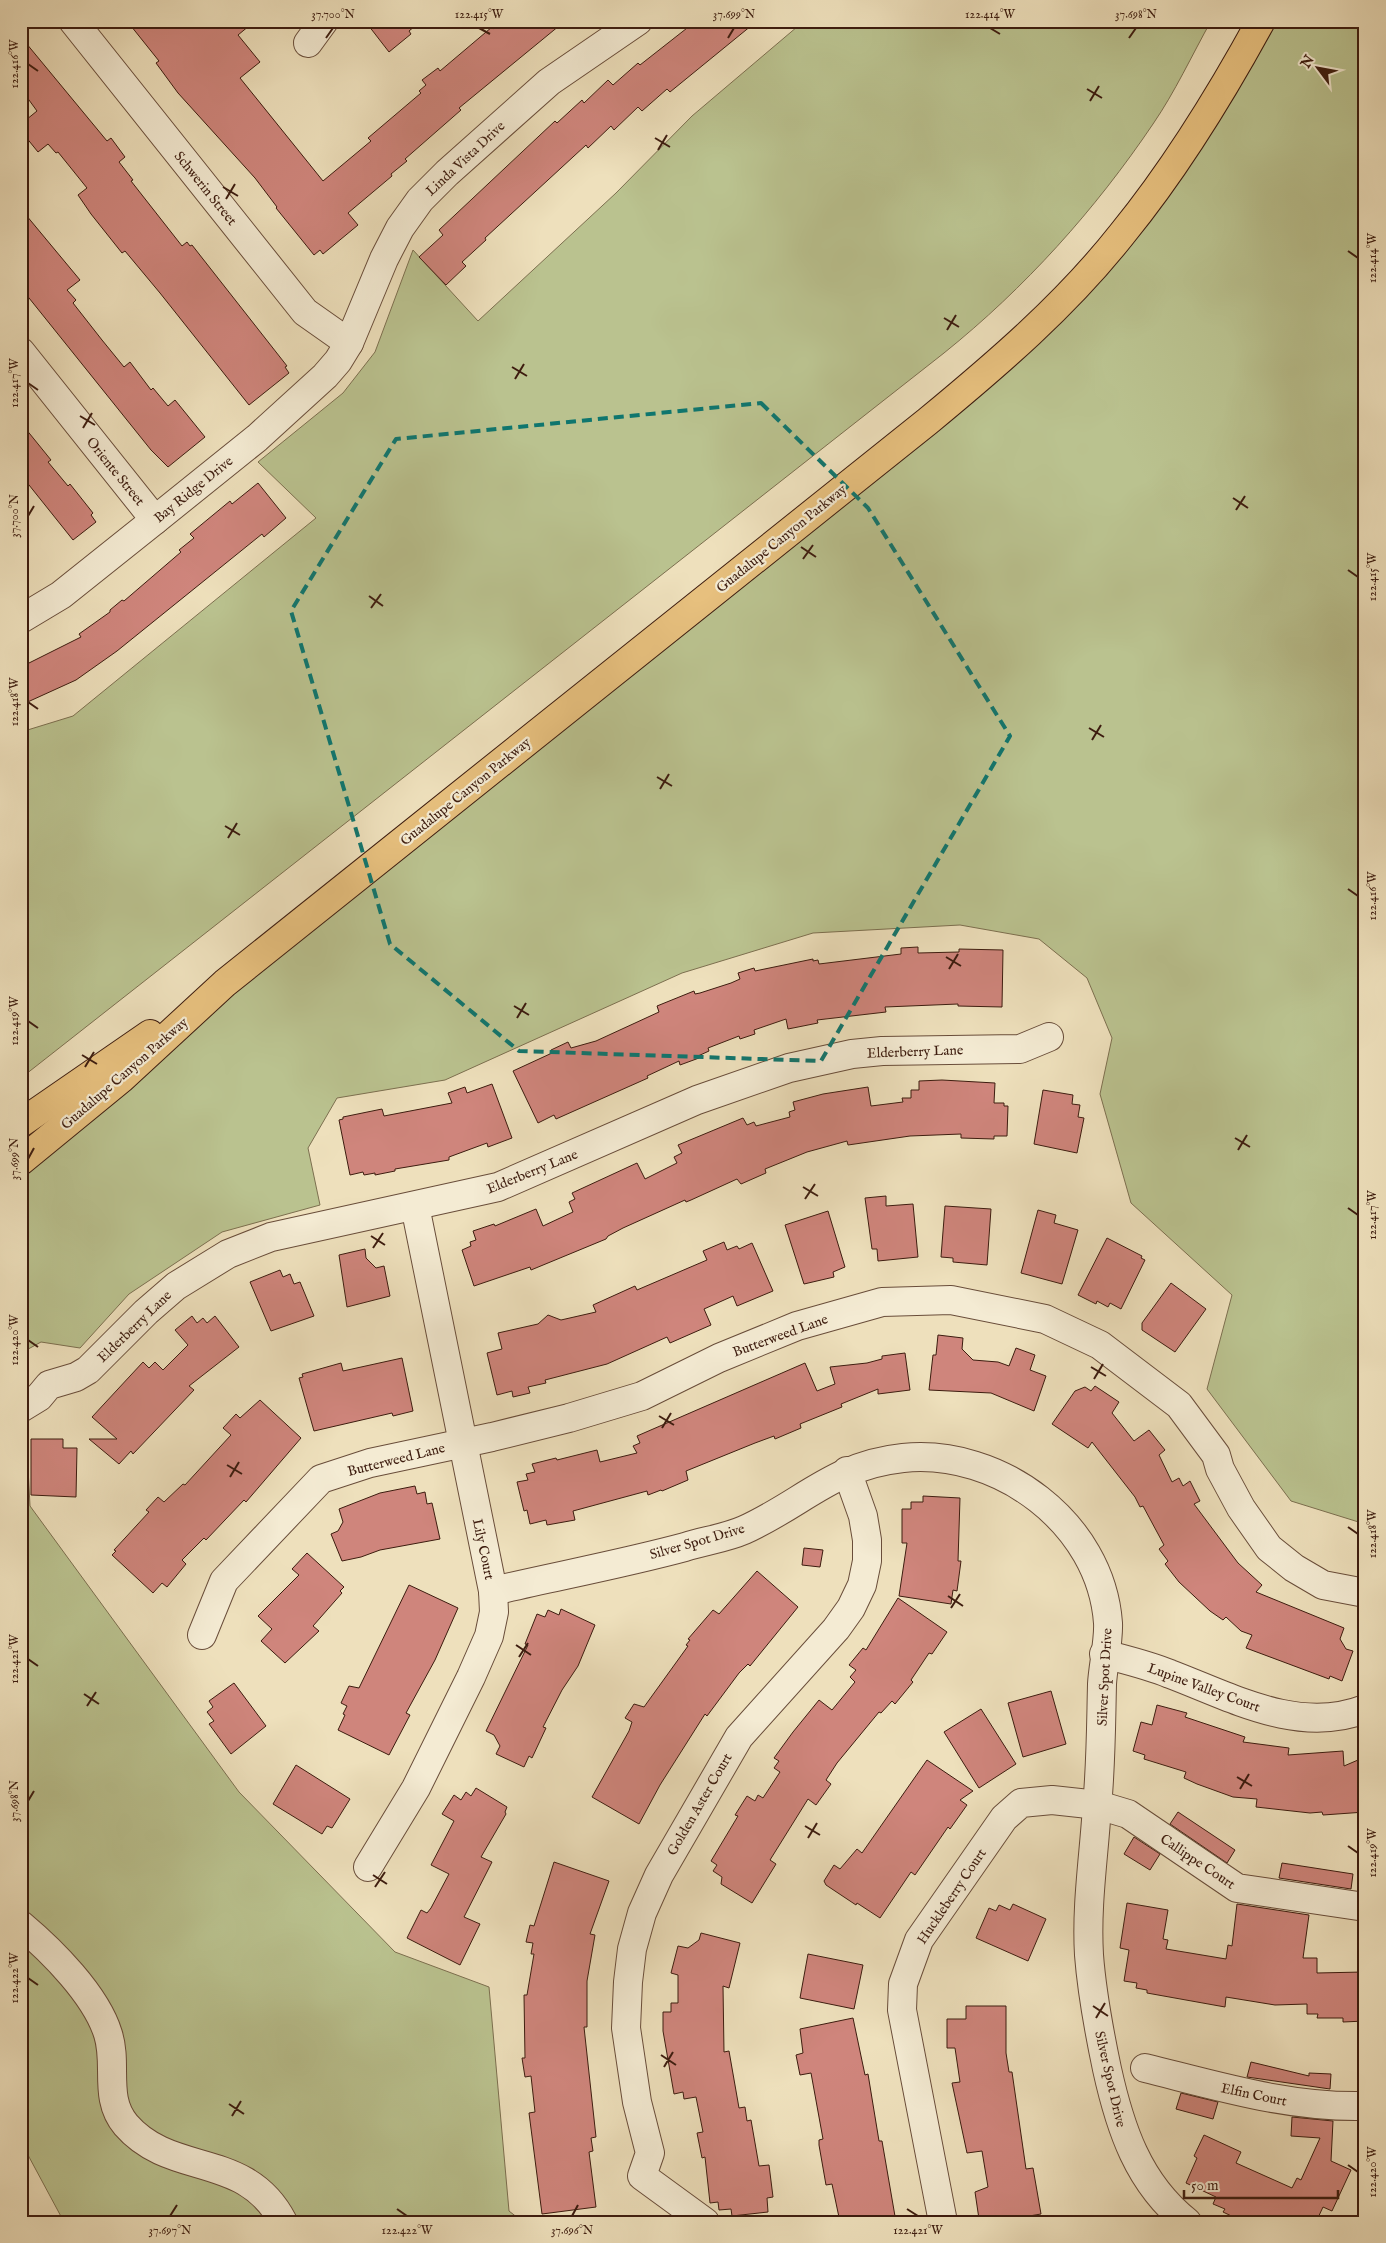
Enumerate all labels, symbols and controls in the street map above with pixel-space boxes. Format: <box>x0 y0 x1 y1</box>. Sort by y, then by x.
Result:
text: 37.700°N <box>311 7 355 22</box>
text: 122.415°W <box>455 7 504 22</box>
text: 37.699°N <box>713 7 756 22</box>
text: 122.414°W <box>965 7 1015 22</box>
text: 37.698°N <box>1115 7 1158 22</box>
text: 122.416°W <box>7 39 22 89</box>
north arrow <box>1294 42 1344 92</box>
text: N <box>1296 52 1319 72</box>
street label: Linda Vista Drive <box>422 117 510 200</box>
street label: Schwerin Street <box>170 148 241 229</box>
text: 122.414°W <box>1365 233 1380 283</box>
text: 122.417°W <box>7 358 22 408</box>
street label: Oriente Street <box>82 434 149 510</box>
street label: Bay Ridge Drive <box>150 452 237 527</box>
street label: Guadalupe Canyon Parkway <box>713 481 851 597</box>
text: 37.700°N <box>7 494 22 538</box>
text: 122.415°W <box>1365 552 1380 601</box>
text: 122.418°W <box>7 677 22 726</box>
street label: Guadalupe Canyon Parkway <box>397 734 535 850</box>
text: 122.416°W <box>1365 871 1380 921</box>
text: 122.419°W <box>7 996 22 1046</box>
street label: Guadalupe Canyon Parkway <box>57 1014 192 1134</box>
street label: Elderberry Lane <box>866 1041 964 1063</box>
text: 37.699°N <box>7 1137 22 1180</box>
street label: Elderberry Lane <box>484 1145 581 1198</box>
text: 122.417°W <box>1365 1190 1380 1240</box>
street label: Elderberry Lane <box>94 1286 176 1367</box>
street label: Butterweed Lane <box>730 1310 831 1362</box>
text: 122.420°W <box>7 1314 22 1366</box>
street label: Butterweed Lane <box>345 1439 448 1481</box>
text: 122.418°W <box>1365 1509 1380 1558</box>
street label: Lily Court <box>468 1517 498 1582</box>
street label: Silver Spot Drive <box>648 1520 747 1564</box>
street label: Silver Spot Drive <box>1093 1627 1117 1727</box>
text: 122.421°W <box>7 1634 22 1684</box>
street label: Lupine Valley Court <box>1145 1659 1263 1717</box>
street label: Golden Aster Court <box>663 1750 737 1859</box>
text: 37.698°N <box>7 1779 22 1822</box>
text: 122.419°W <box>1365 1828 1380 1878</box>
street label: Callippe Court <box>1156 1830 1239 1894</box>
street label: Huckleberry Court <box>913 1845 991 1948</box>
text: 122.422°W <box>7 1952 22 2003</box>
street label: Silver Spot Drive <box>1090 2029 1130 2130</box>
street label: Elfin Court <box>1219 2079 1289 2111</box>
text: 122.420°W <box>1365 2146 1380 2198</box>
scale bar <box>1184 2168 1337 2200</box>
text: 50 m <box>1191 2176 1219 2195</box>
text: 37.697°N <box>149 2223 192 2238</box>
text: 122.422°W <box>382 2223 433 2238</box>
text: 37.696°N <box>551 2223 594 2238</box>
text: 122.421°W <box>893 2223 943 2238</box>

